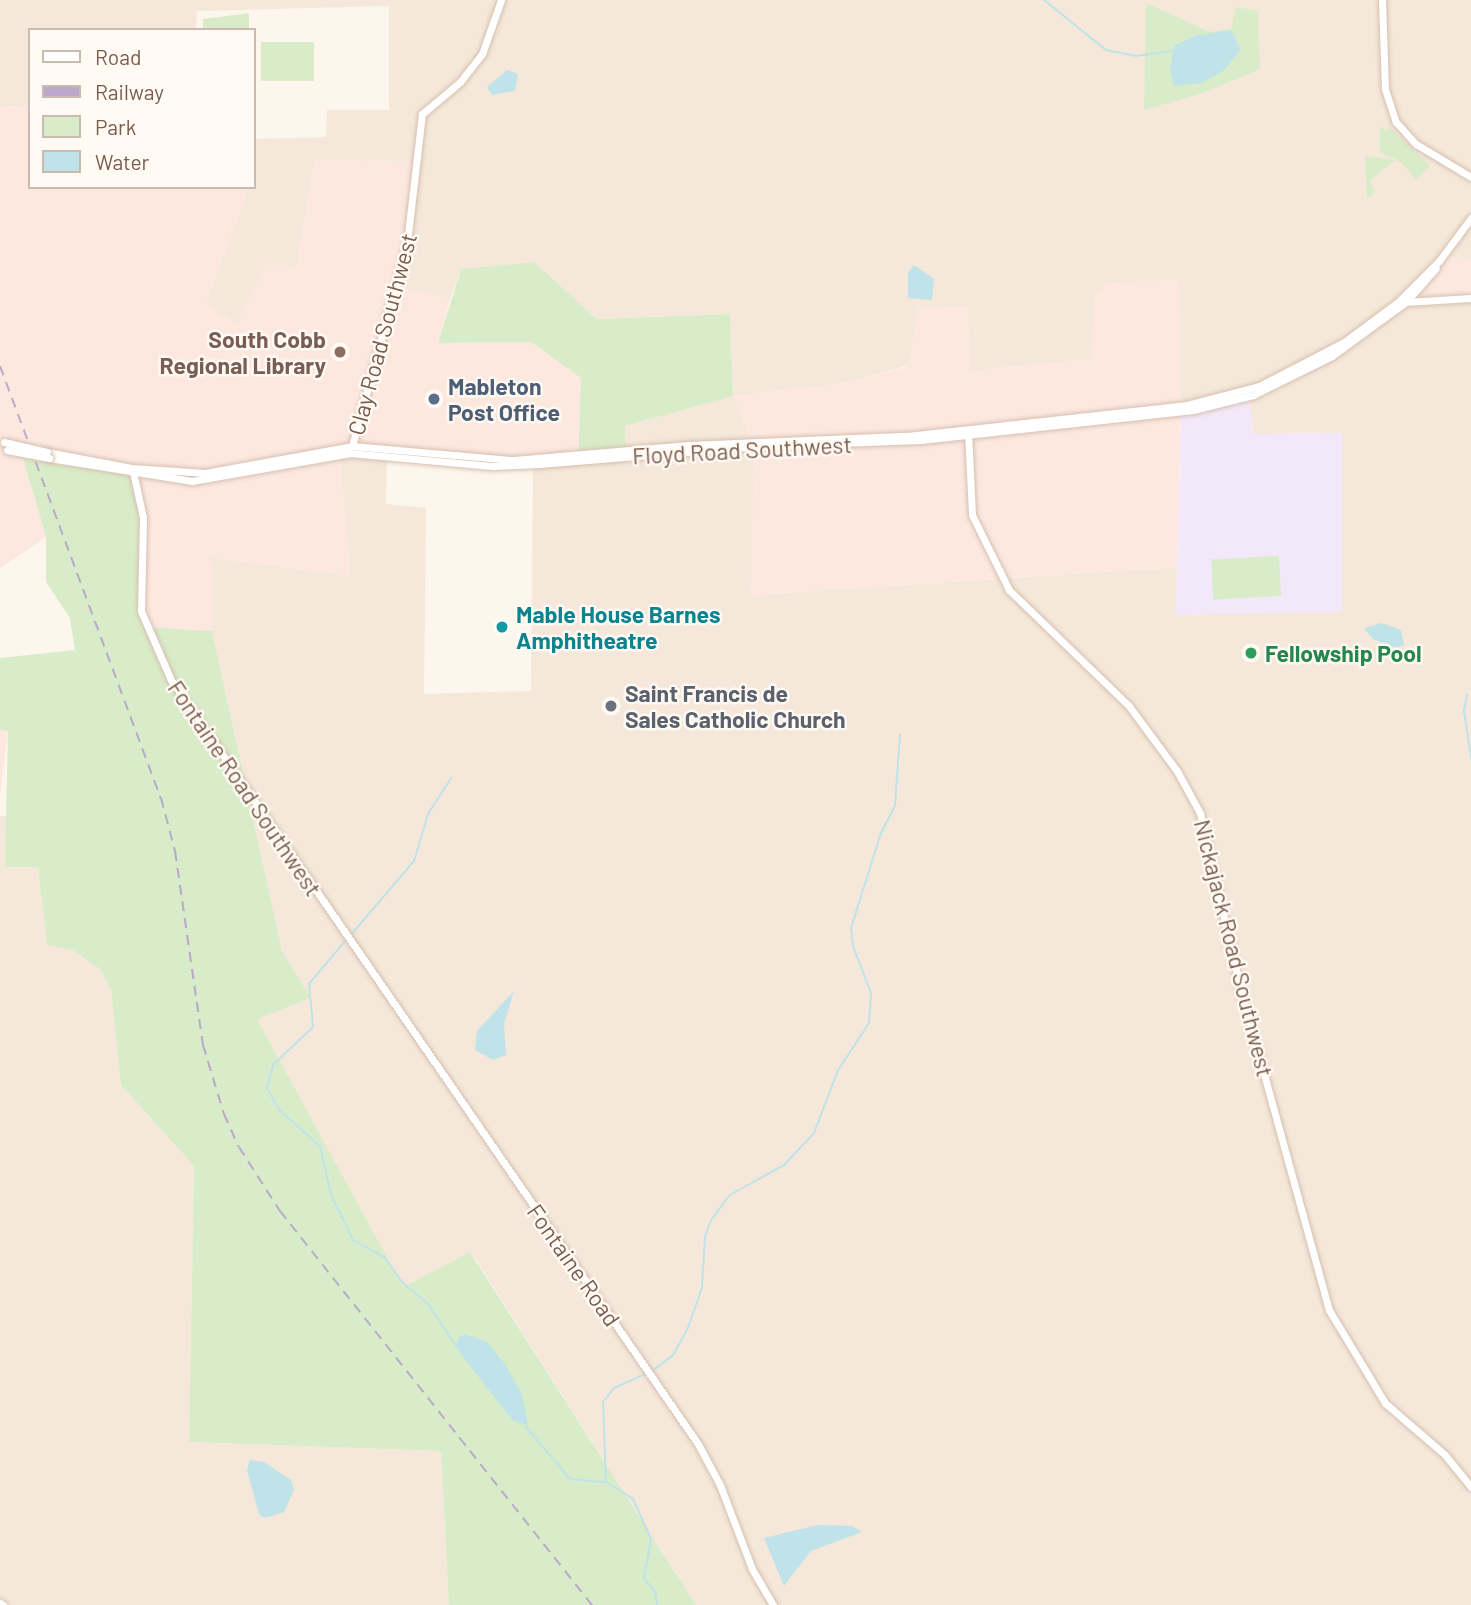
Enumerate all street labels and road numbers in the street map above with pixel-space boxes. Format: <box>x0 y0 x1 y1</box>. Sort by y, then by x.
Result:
street label: Clay Road Southwest <box>342 230 422 438</box>
street label: Floyd Road Southwest <box>632 430 852 470</box>
street label: Fontaine Road Southwest <box>163 675 327 901</box>
street label: Nickajack Road Southwest <box>1189 817 1279 1079</box>
street label: Fontaine Road <box>522 1199 626 1331</box>

